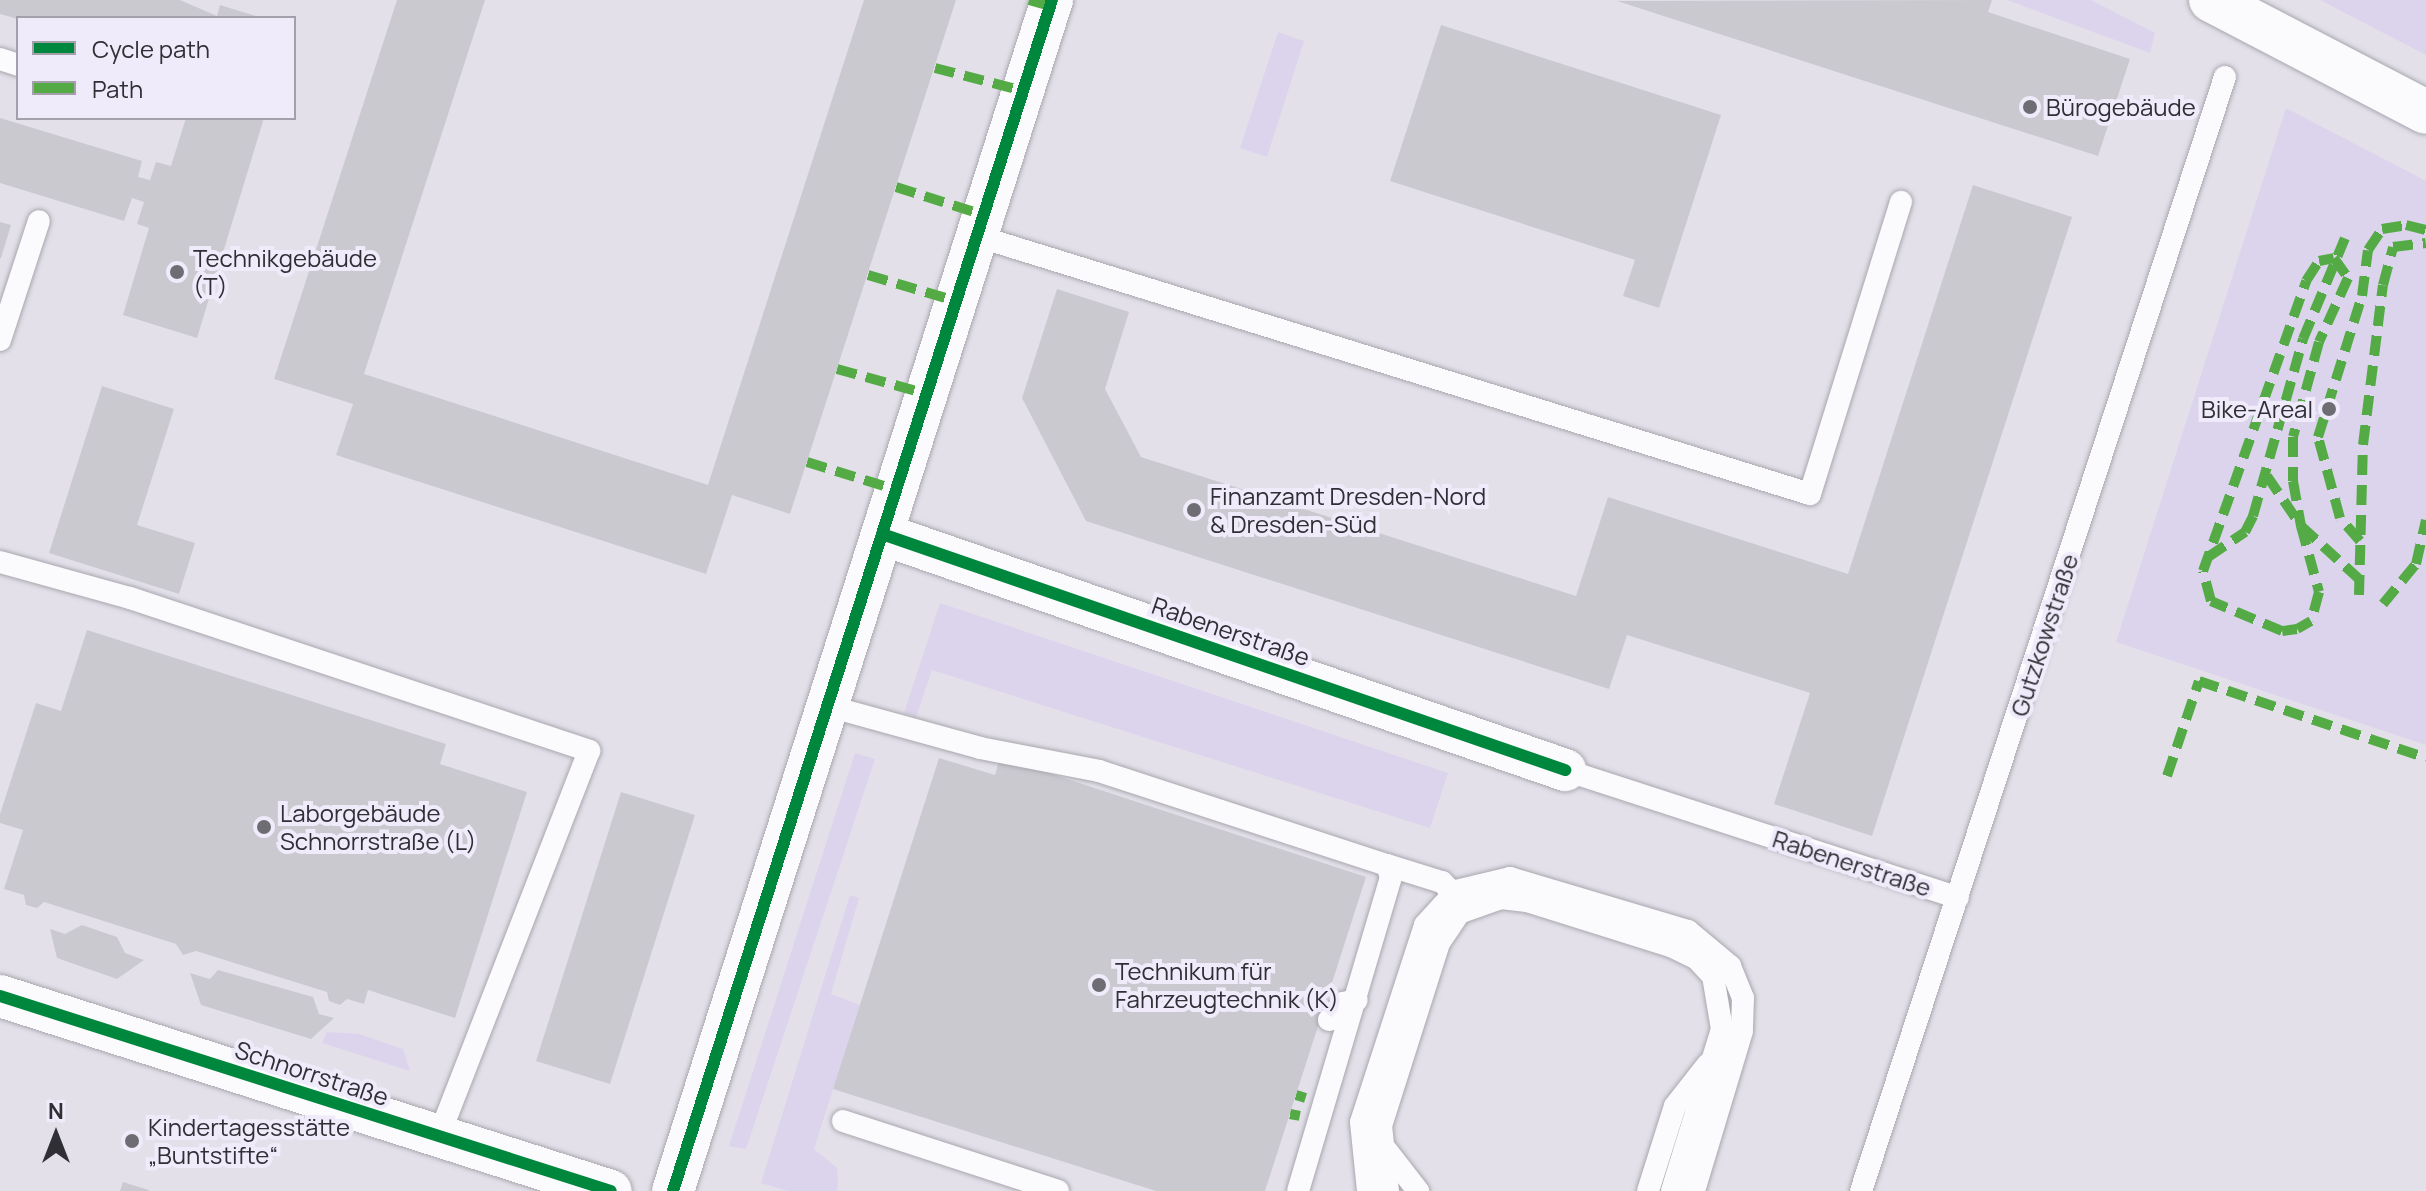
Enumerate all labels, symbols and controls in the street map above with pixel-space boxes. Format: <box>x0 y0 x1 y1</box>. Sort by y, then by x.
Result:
legend <box>16 16 296 120</box>
text: Cycle path <box>92 32 210 65</box>
text: Path <box>92 72 143 105</box>
place label: Bürogebäude <box>2046 93 2196 121</box>
marker: Bürogebäude <box>2021 98 2039 116</box>
place label: Technikgebäude (T) <box>193 244 377 300</box>
marker: Technikgebäude (T) <box>168 263 186 281</box>
place label: Bike-Areal <box>2201 395 2313 423</box>
marker: Bike-Areal <box>2320 400 2338 418</box>
place label: Finanzamt Dresden-Nord & Dresden-Süd <box>1210 482 1486 538</box>
marker: Finanzamt Dresden-Nord & Dresden-Süd <box>1185 501 1203 519</box>
street label: Gutzkowstraße <box>2004 550 2084 720</box>
street label: Rabenerstraße <box>1148 591 1314 671</box>
place label: Laborgebäude Schnorrstraße (L) <box>280 799 476 855</box>
marker: Laborgebäude Schnorrstraße (L) <box>255 818 273 836</box>
street label: Rabenerstraße <box>1769 824 1935 902</box>
place label: Technikum für Fahrzeugtechnik (K) <box>1115 957 1339 1013</box>
marker: Technikum für Fahrzeugtechnik (K) <box>1090 976 1108 994</box>
street label: Schnorrstraße <box>232 1035 392 1111</box>
north arrow <box>16 1095 96 1175</box>
text: N <box>48 1096 64 1126</box>
place label: Kindertagesstätte „Buntstifte“ <box>148 1113 350 1169</box>
marker: Kindertagesstätte „Buntstifte“ <box>123 1132 141 1150</box>

